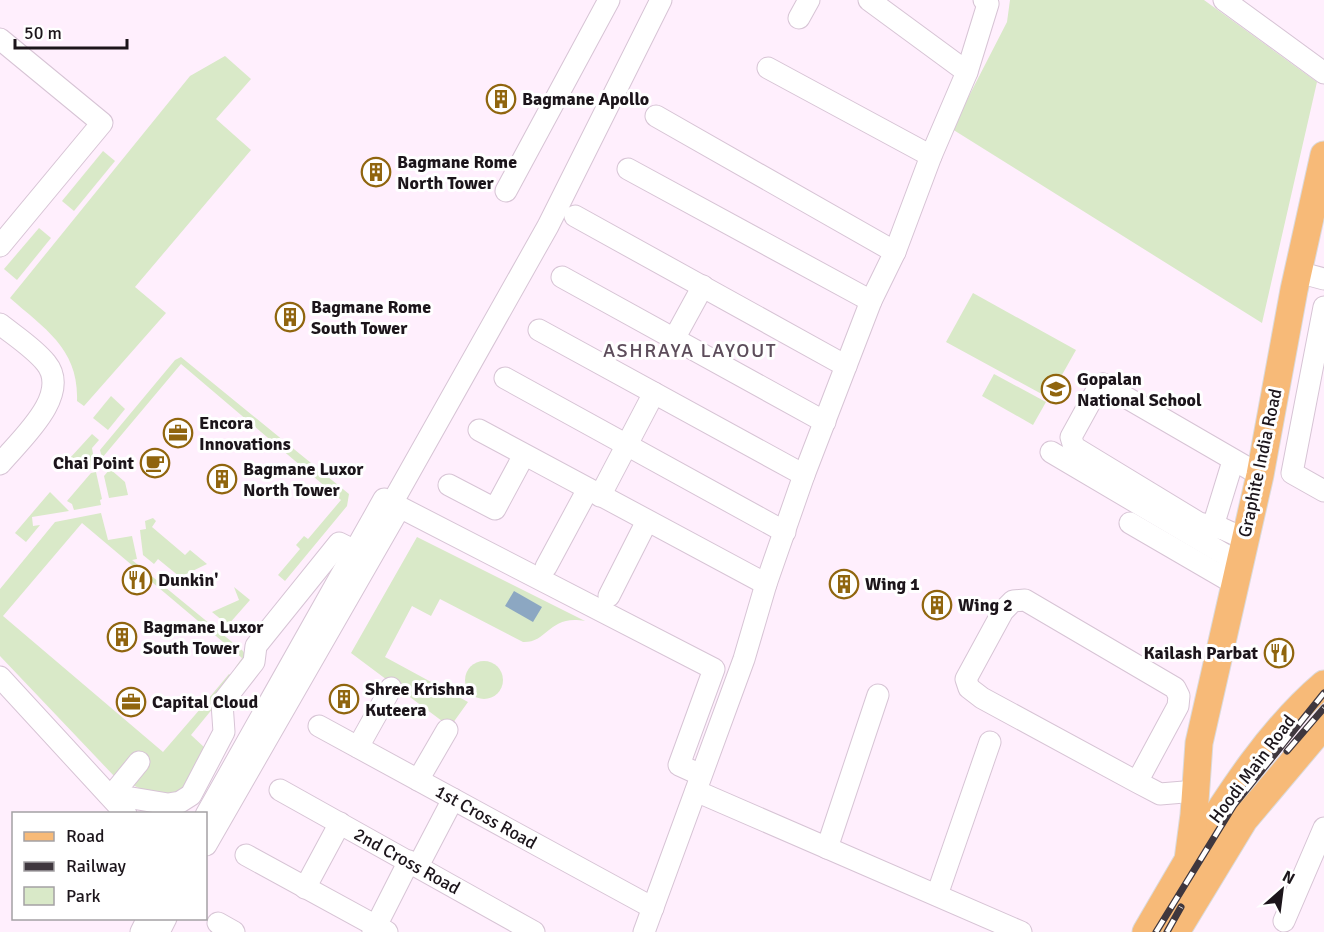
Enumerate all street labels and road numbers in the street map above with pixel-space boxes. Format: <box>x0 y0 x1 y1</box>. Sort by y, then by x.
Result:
street label: Graphite India Road <box>1233 387 1287 539</box>
street label: Hoodi Main Road <box>1204 710 1300 828</box>
street label: 1st Cross Road <box>431 780 541 854</box>
street label: 2nd Cross Road <box>350 823 464 899</box>

